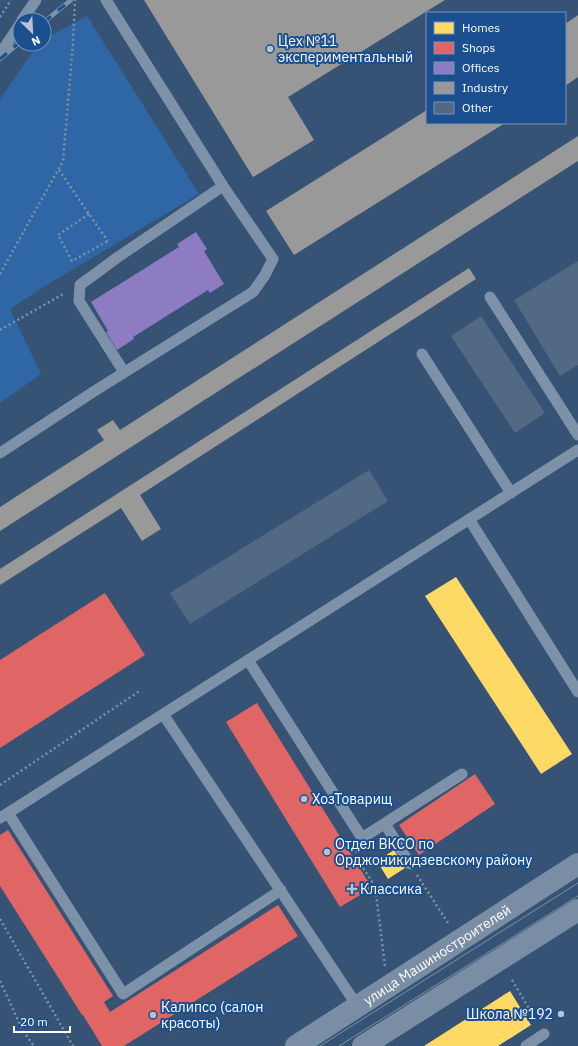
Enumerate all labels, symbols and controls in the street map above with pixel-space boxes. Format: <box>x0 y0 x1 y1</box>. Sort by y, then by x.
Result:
north arrow <box>12 12 52 52</box>
legend <box>426 12 566 124</box>
text: Homes <box>462 20 500 35</box>
place label: Цех №11 экспериментальный <box>278 32 413 66</box>
text: N <box>30 33 43 49</box>
text: Shops <box>462 40 495 55</box>
marker: Цех №11 экспериментальный <box>265 44 275 54</box>
text: Offices <box>462 60 500 75</box>
text: Industry <box>462 80 508 95</box>
text: Other <box>462 100 493 115</box>
place label: ХозТоварищ <box>312 790 393 808</box>
marker: ХозТоварищ <box>299 794 309 804</box>
place label: Отдел ВКСО по Орджоникидзевскому району <box>335 835 532 869</box>
marker: Отдел ВКСО по Орджоникидзевскому району <box>322 847 332 857</box>
place label: Классика <box>360 880 423 898</box>
marker: Классика <box>347 884 357 894</box>
street label: улица Машиностроителей <box>360 901 514 1009</box>
place label: Калипсо (салон красоты) <box>161 998 263 1032</box>
place label: Школа №192 <box>466 1005 553 1023</box>
scale bar <box>14 1008 70 1034</box>
marker: Школа №192 <box>556 1009 566 1019</box>
marker: Калипсо (салон красоты) <box>148 1010 158 1020</box>
text: 20 m <box>20 1014 48 1029</box>

